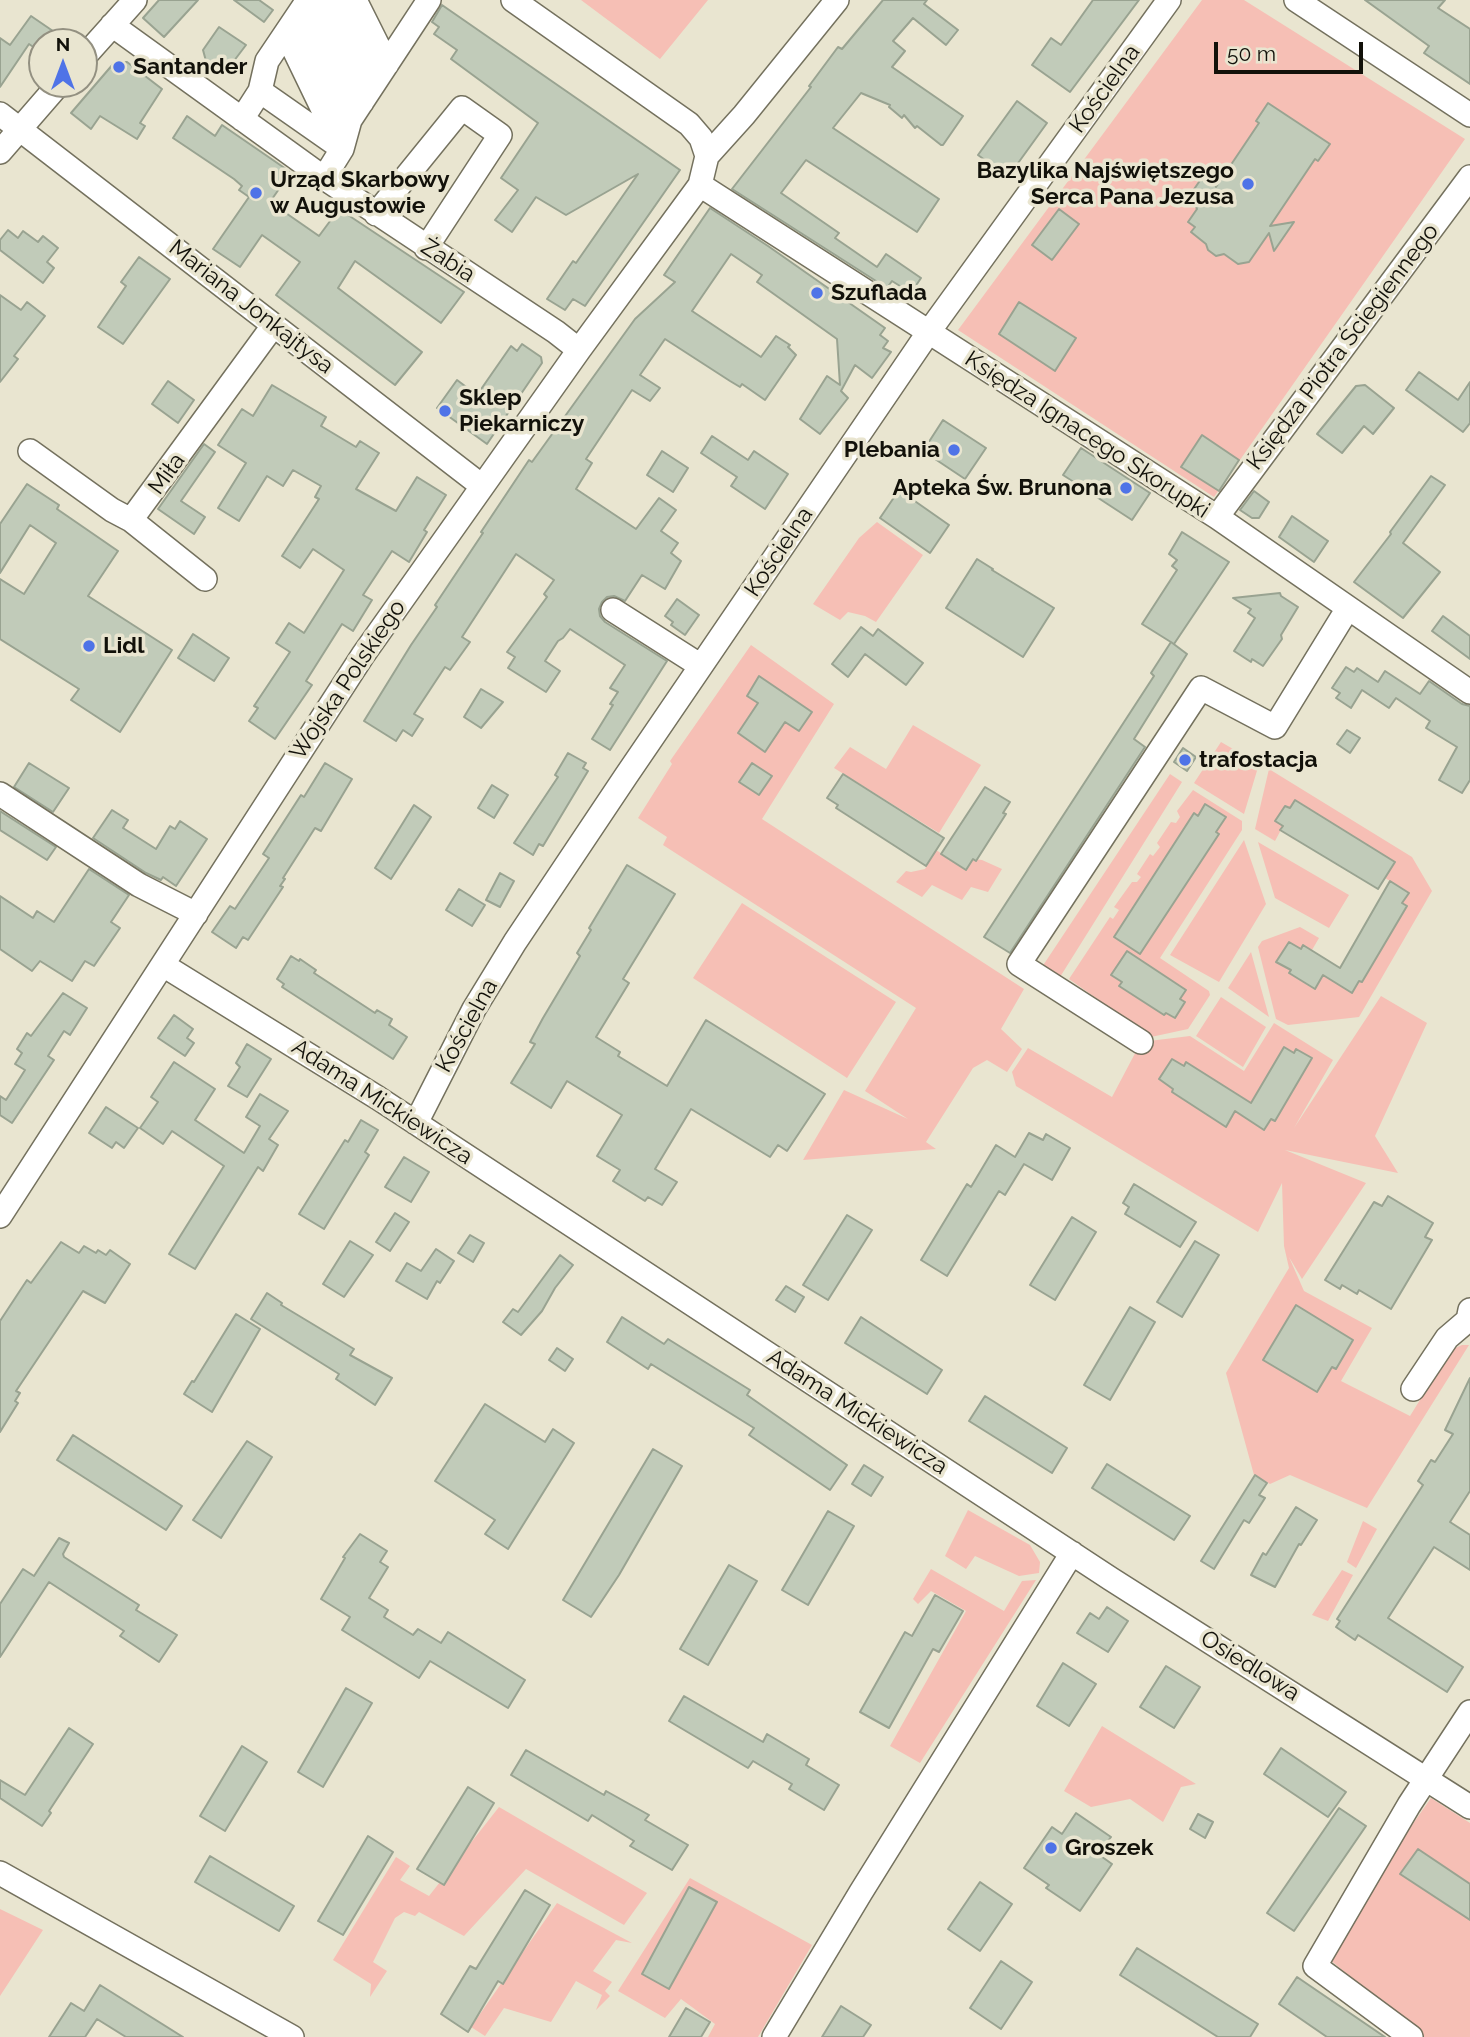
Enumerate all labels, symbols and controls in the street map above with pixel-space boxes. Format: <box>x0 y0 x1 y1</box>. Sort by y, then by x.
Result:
north arrow <box>28 28 98 98</box>
scale bar <box>1218 28 1367 72</box>
text: N <box>56 33 70 55</box>
street label: Kościelna <box>1064 40 1146 138</box>
text: 50 m <box>1227 41 1276 66</box>
place label: Santander <box>133 53 248 81</box>
marker: Santander <box>111 59 127 75</box>
place label: Bazylika Najświętszego Serca Pana Jezusa <box>976 157 1234 211</box>
place label: Urząd Skarbowy w Augustowie <box>270 166 450 220</box>
marker: Bazylika Najświętszego Serca Pana Jezusa <box>1240 176 1256 192</box>
marker: Urząd Skarbowy w Augustowie <box>248 185 264 201</box>
street label: Księdza Piotra Ściegiennego <box>1241 218 1445 476</box>
street label: Żabia <box>416 233 480 289</box>
street label: Mariana Jonkajtysa <box>163 234 339 380</box>
place label: Szuflada <box>831 279 927 307</box>
marker: Szuflada <box>809 285 825 301</box>
street label: Księdza Ignacego Skorupki <box>959 345 1215 525</box>
place label: Sklep Piekarniczy <box>459 384 585 438</box>
marker: Sklep Piekarniczy <box>437 403 453 419</box>
place label: Plebania <box>844 436 940 464</box>
marker: Plebania <box>946 442 962 458</box>
street label: Miła <box>143 448 191 500</box>
place label: Apteka Św. Brunona <box>892 474 1112 502</box>
marker: Apteka Św. Brunona <box>1118 480 1134 496</box>
street label: Kościelna <box>739 502 819 602</box>
street label: Wojska Polskiego <box>284 595 412 765</box>
place label: Lidl <box>103 632 144 660</box>
marker: Lidl <box>81 638 97 654</box>
place label: trafostacja <box>1199 746 1318 774</box>
marker: trafostacja <box>1177 752 1193 768</box>
street label: Kościelna <box>430 975 504 1077</box>
street label: Adama Mickiewicza <box>286 1033 478 1171</box>
street label: Adama Mickiewicza <box>761 1343 953 1481</box>
street label: Osiedlowa <box>1195 1625 1305 1707</box>
place label: Groszek <box>1065 1834 1153 1862</box>
marker: Groszek <box>1043 1840 1059 1856</box>

